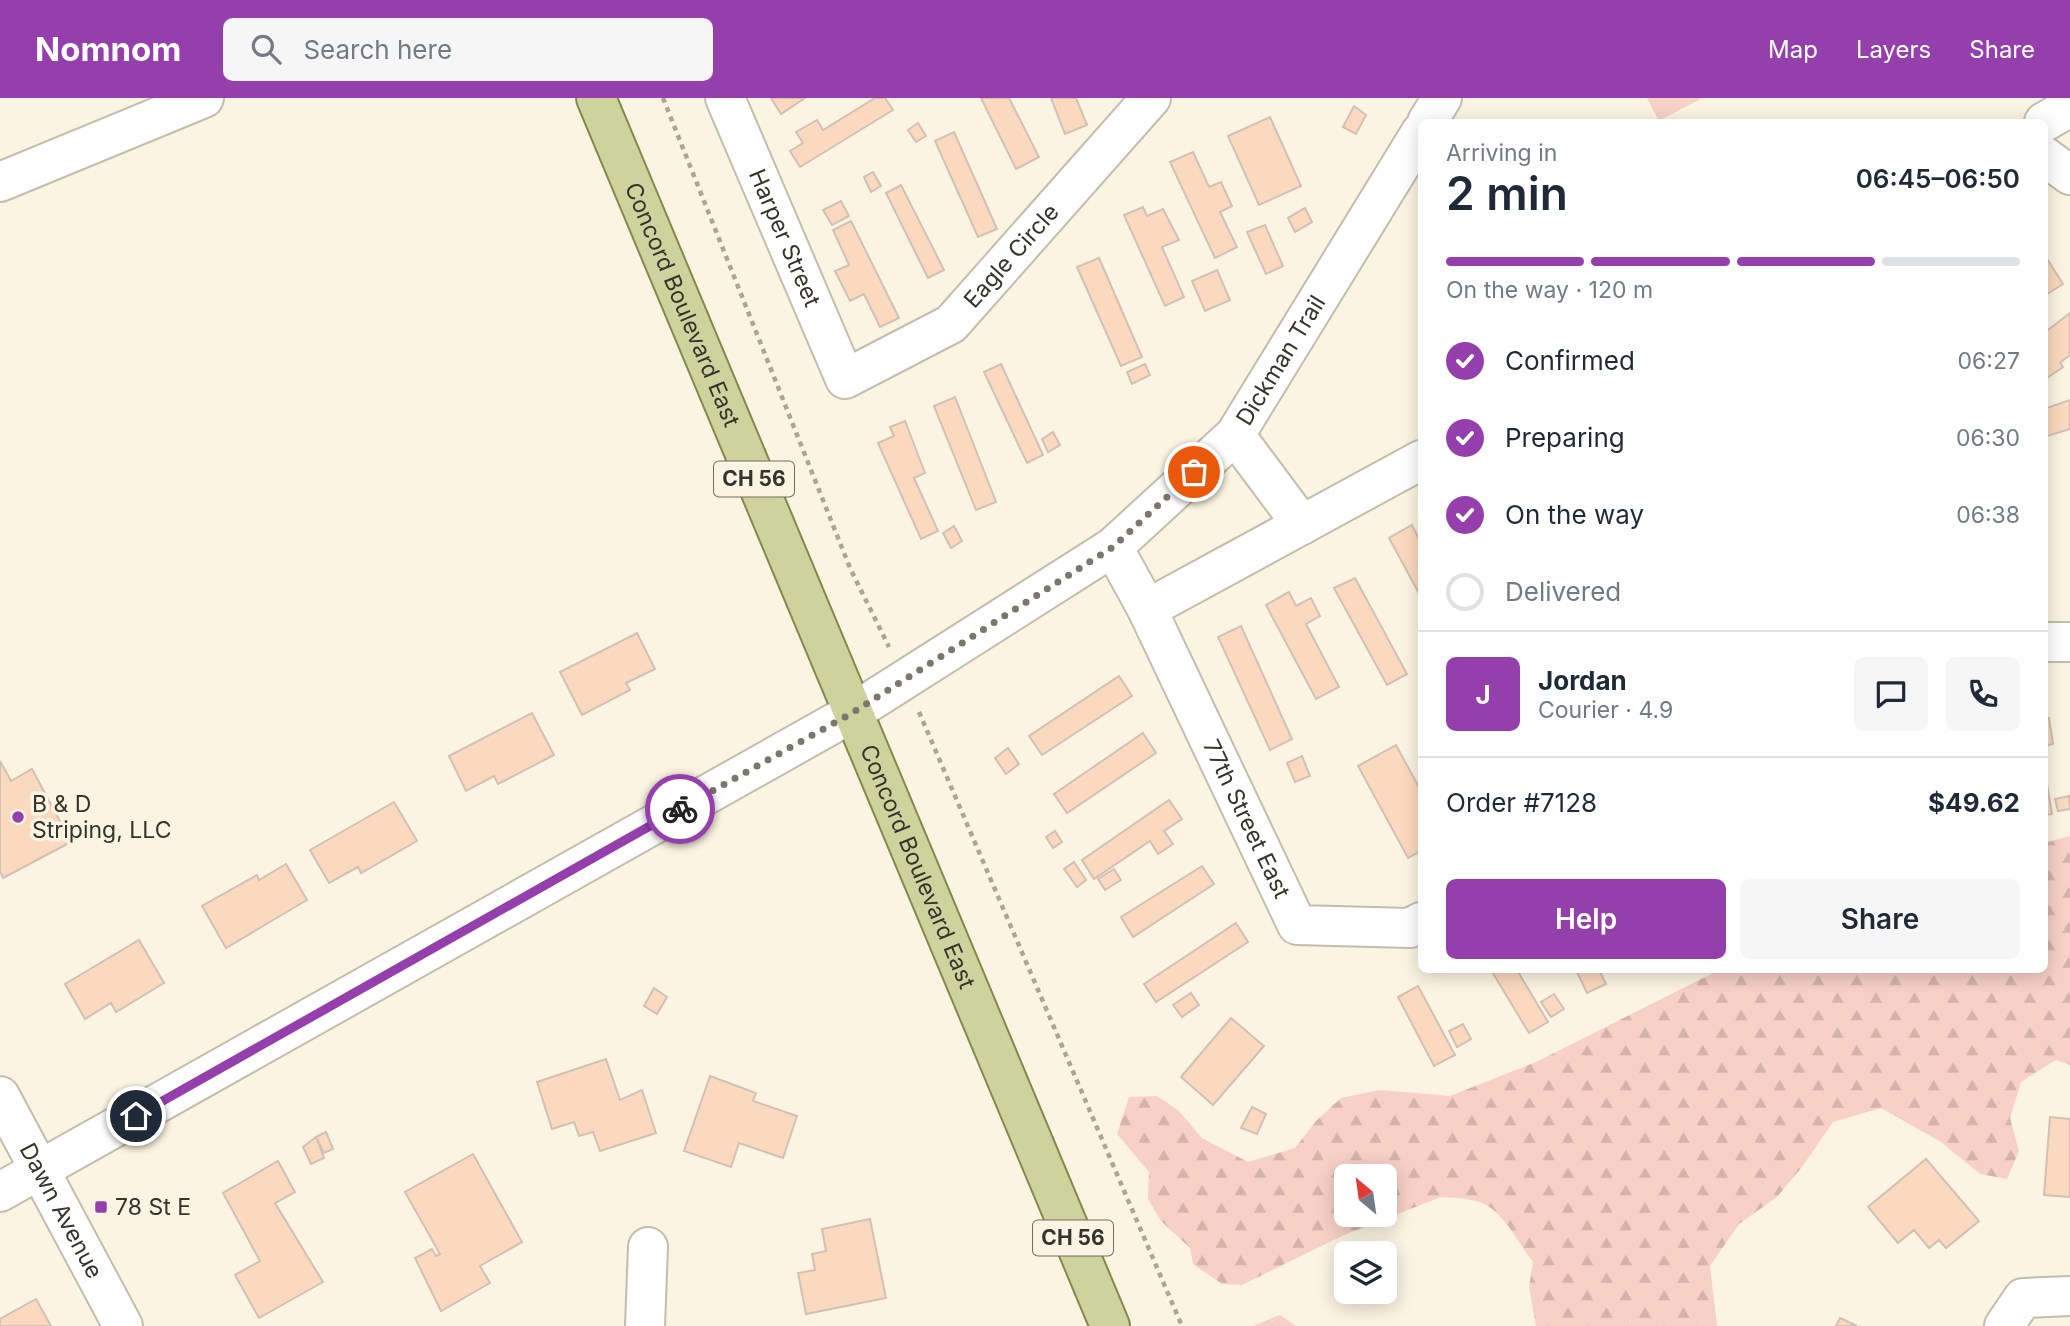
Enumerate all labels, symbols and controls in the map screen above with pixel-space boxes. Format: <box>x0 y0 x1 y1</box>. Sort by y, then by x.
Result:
search box <box>223 18 713 81</box>
text: Nomnom <box>35 29 181 69</box>
icon: search <box>247 30 285 68</box>
text: Search here <box>303 34 452 65</box>
text: Map <box>1768 35 1818 64</box>
text: Layers <box>1856 35 1931 64</box>
text: Share <box>1969 35 2035 64</box>
text: Arriving in <box>1446 139 1557 167</box>
text: 06:45–06:50 <box>1856 163 2020 194</box>
street label: Harper Street <box>743 165 827 311</box>
text: 2 min <box>1446 165 1568 221</box>
street label: Concord Boulevard East <box>619 178 746 431</box>
street label: Eagle Circle <box>958 198 1065 313</box>
text: On the way · 120 m <box>1446 276 1653 304</box>
street label: Dickman Trail <box>1230 290 1331 430</box>
icon: check <box>1446 342 1484 380</box>
text: Confirmed <box>1505 345 1635 376</box>
text: 06:27 <box>1958 347 2020 375</box>
icon: check <box>1446 419 1484 457</box>
text: Preparing <box>1505 422 1625 453</box>
text: 06:30 <box>1956 424 2020 452</box>
pin <box>1164 442 1224 502</box>
icon: bag <box>1175 453 1213 491</box>
road number: CH 56 <box>714 462 794 496</box>
icon: check <box>1446 496 1484 534</box>
text: On the way <box>1505 499 1644 530</box>
text: 06:38 <box>1956 501 2020 529</box>
text: Delivered <box>1505 576 1621 607</box>
button: chat <box>1854 657 1928 731</box>
button: phone <box>1946 657 2020 731</box>
text: Jordan <box>1538 665 1627 696</box>
text: J <box>1475 679 1491 710</box>
text: Courier · 4.9 <box>1538 696 1673 724</box>
street label: 77th Street East <box>1197 735 1296 903</box>
street label: Concord Boulevard East <box>854 740 981 993</box>
courier <box>645 774 715 844</box>
text: Order #7128 <box>1446 787 1597 818</box>
text: $49.62 <box>1928 787 2020 818</box>
place label: B & D Striping, LLC <box>32 790 171 844</box>
icon: bike <box>661 790 699 828</box>
marker: B & D Striping, LLC <box>10 809 26 825</box>
button: Help <box>1446 879 1726 959</box>
button: Share <box>1740 879 2020 959</box>
pin <box>106 1086 166 1146</box>
icon: home <box>117 1097 155 1135</box>
street label: Dawn Avenue <box>14 1138 109 1283</box>
north arrow <box>1334 1164 1396 1227</box>
map controls <box>1334 1164 1397 1304</box>
place label: 78 St E <box>115 1193 191 1221</box>
marker: 78 St E <box>93 1199 109 1215</box>
road number: CH 56 <box>1033 1220 1113 1256</box>
button: layers <box>1334 1241 1397 1304</box>

